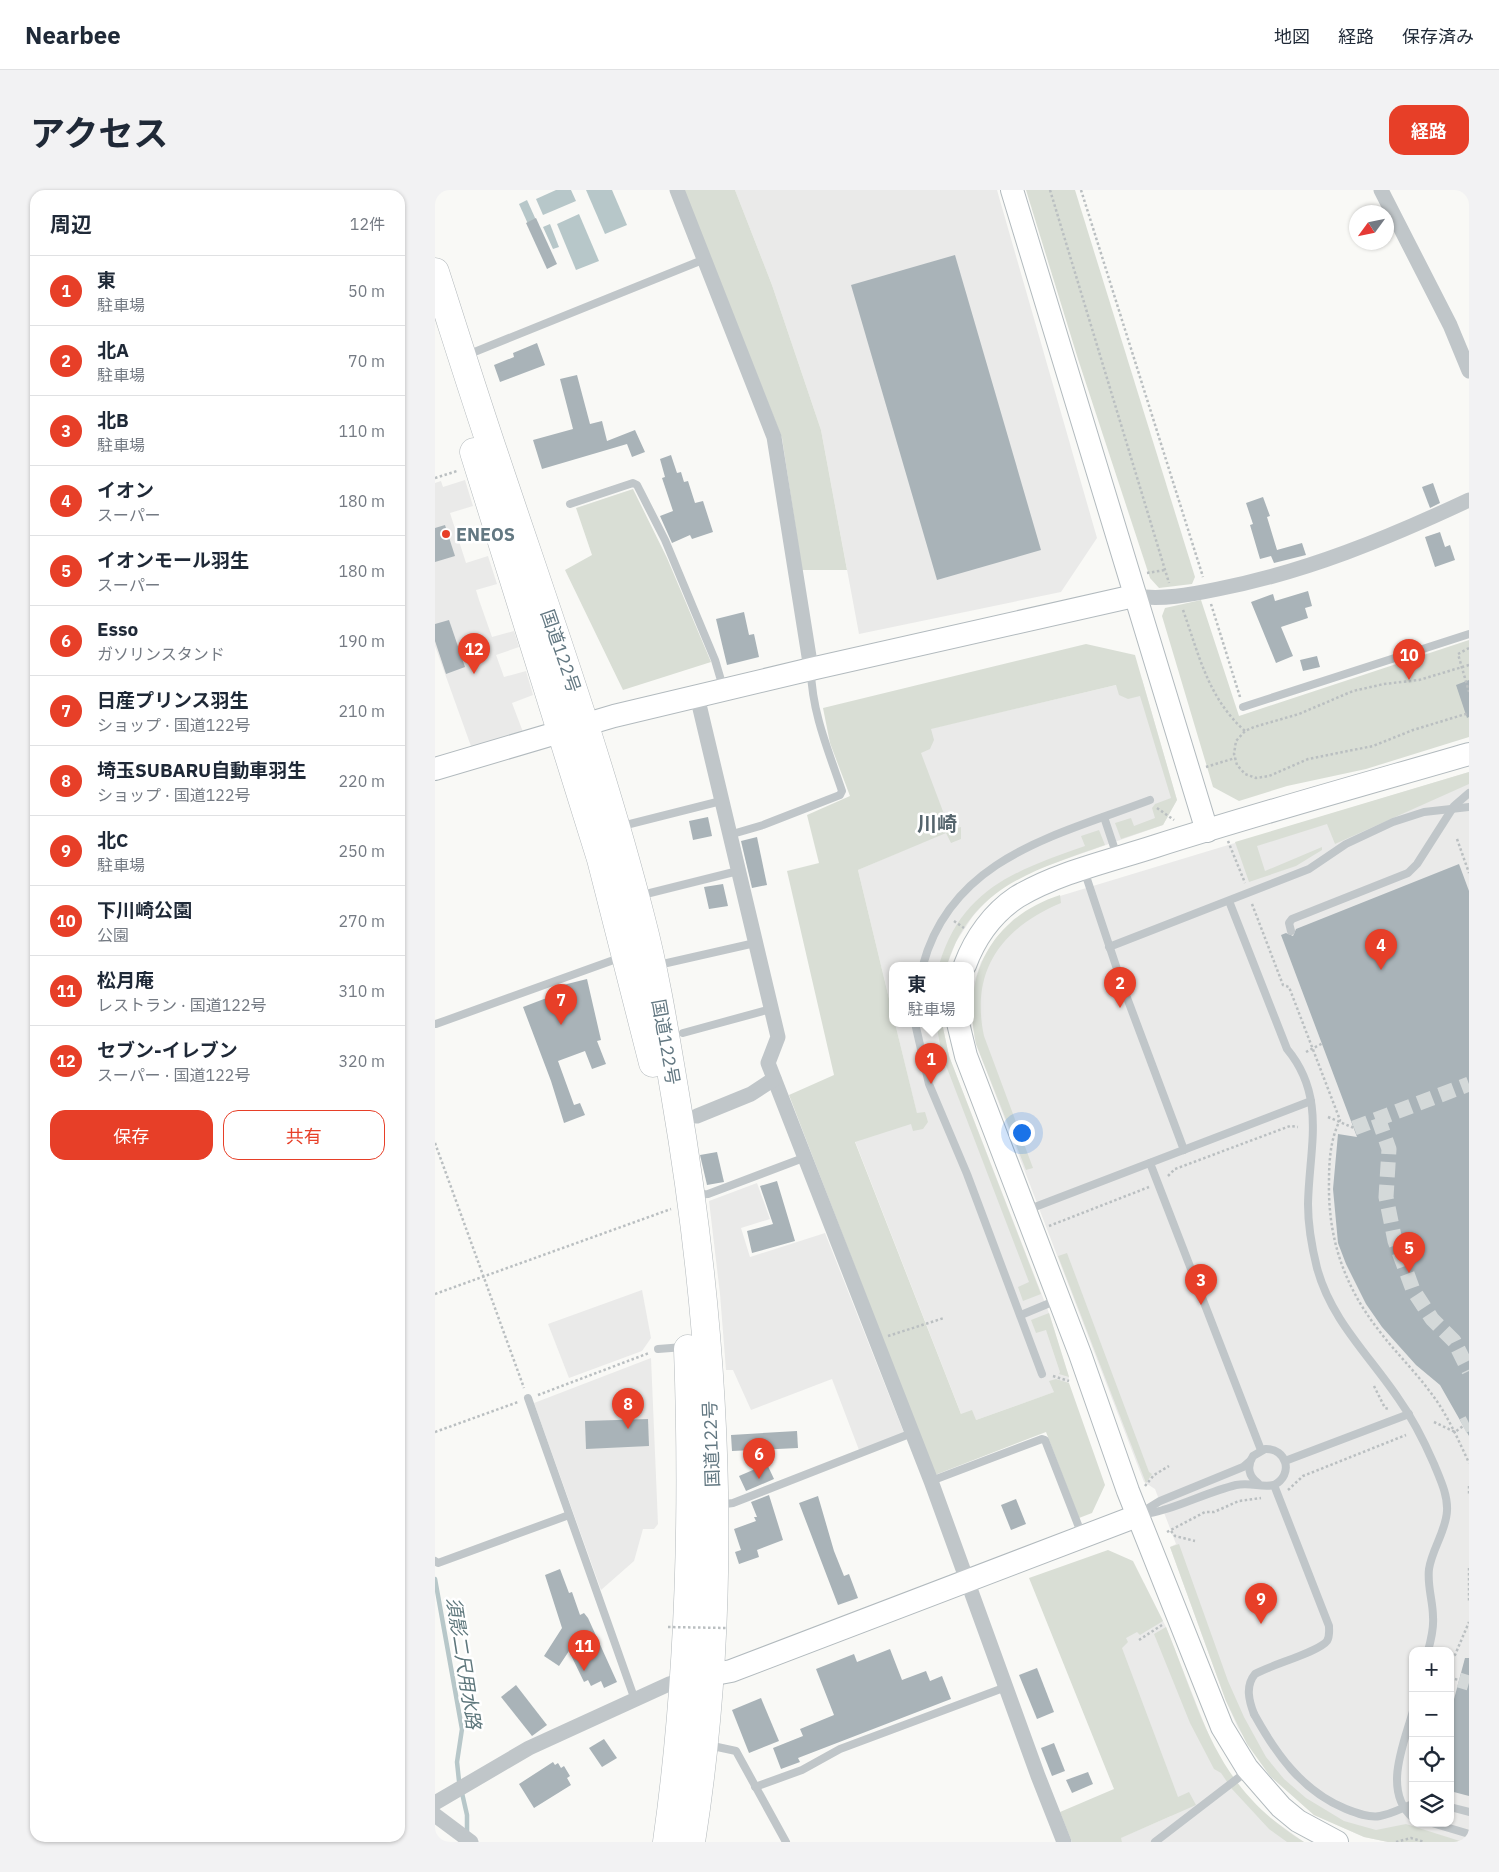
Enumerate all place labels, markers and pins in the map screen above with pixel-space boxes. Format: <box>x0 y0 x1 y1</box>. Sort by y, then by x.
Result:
place label: ENEOS <box>456 523 515 546</box>
marker: ENEOS <box>440 528 452 540</box>
pin: 12 <box>458 633 490 674</box>
pin: 10 <box>1393 639 1425 680</box>
pin: 4 <box>1365 929 1397 970</box>
pin: 2 <box>1104 967 1136 1008</box>
pin: 7 <box>545 984 577 1025</box>
pin: 1 <box>915 1043 947 1084</box>
pin: 5 <box>1393 1232 1425 1273</box>
pin: 3 <box>1185 1264 1217 1305</box>
pin: 8 <box>612 1388 644 1429</box>
pin: 6 <box>743 1438 775 1479</box>
pin: 9 <box>1245 1583 1277 1624</box>
pin: 11 <box>568 1630 600 1671</box>

